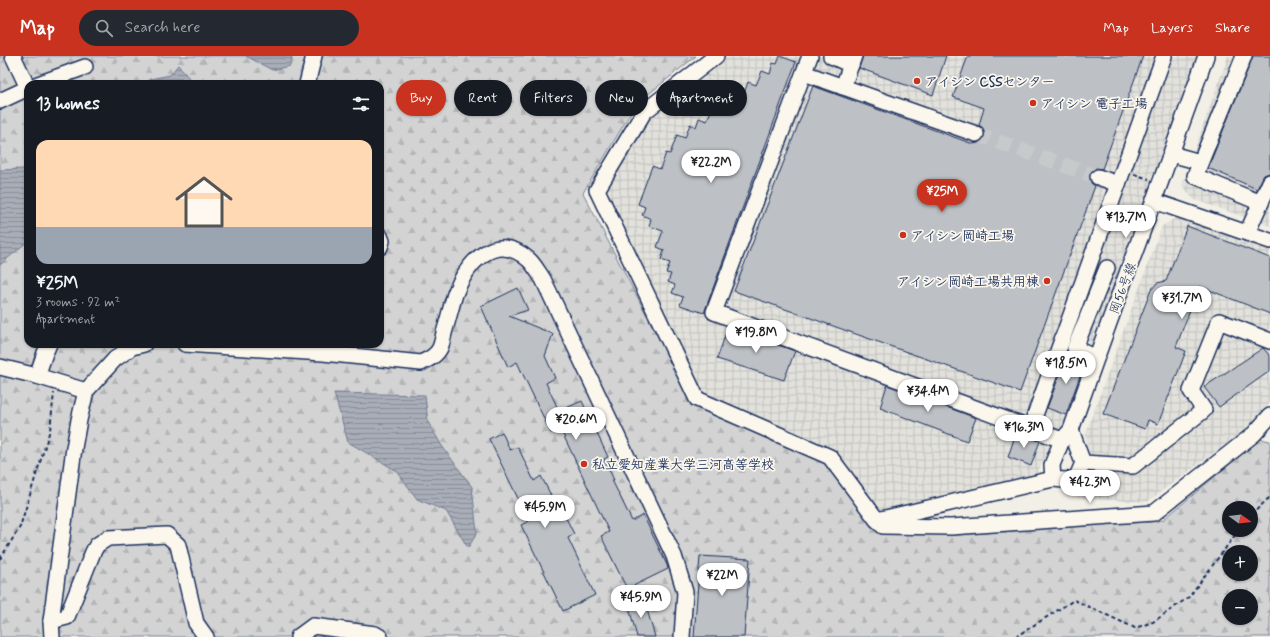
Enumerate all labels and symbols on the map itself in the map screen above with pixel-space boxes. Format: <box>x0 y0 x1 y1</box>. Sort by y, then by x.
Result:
place label: アイシン CSSセンター <box>925 74 1055 91</box>
marker: アイシン CSSセンター <box>912 76 922 86</box>
place label: アイシン 電子工場 <box>1041 96 1147 113</box>
marker: アイシン 電子工場 <box>1028 98 1038 108</box>
pin: ¥22.2M <box>678 150 744 184</box>
pin: ¥25M <box>918 179 966 213</box>
pin: ¥13.7M <box>1093 205 1159 239</box>
place label: アイシン岡崎工場 <box>911 228 1014 245</box>
marker: アイシン岡崎工場 <box>898 230 908 240</box>
street label: 岡56号線 <box>1106 259 1141 317</box>
place label: アイシン岡崎工場共用棟 <box>897 274 1039 291</box>
marker: アイシン岡崎工場共用棟 <box>1042 276 1052 286</box>
pin: ¥31.7M <box>1149 286 1215 320</box>
pin: ¥19.8M <box>723 320 789 354</box>
pin: ¥18.5M <box>1033 351 1099 385</box>
pin: ¥34.4M <box>895 379 961 413</box>
pin: ¥20.6M <box>543 407 609 441</box>
pin: ¥16.3M <box>991 415 1057 449</box>
place label: 私立愛知産業大学三河高等学校 <box>592 457 774 474</box>
marker: 私立愛知産業大学三河高等学校 <box>579 459 589 469</box>
pin: ¥42.3M <box>1057 470 1123 504</box>
pin: ¥45.9M <box>512 495 578 529</box>
north arrow <box>1222 501 1258 537</box>
pin: ¥22M <box>698 563 746 597</box>
pin: ¥45.9M <box>608 585 674 619</box>

